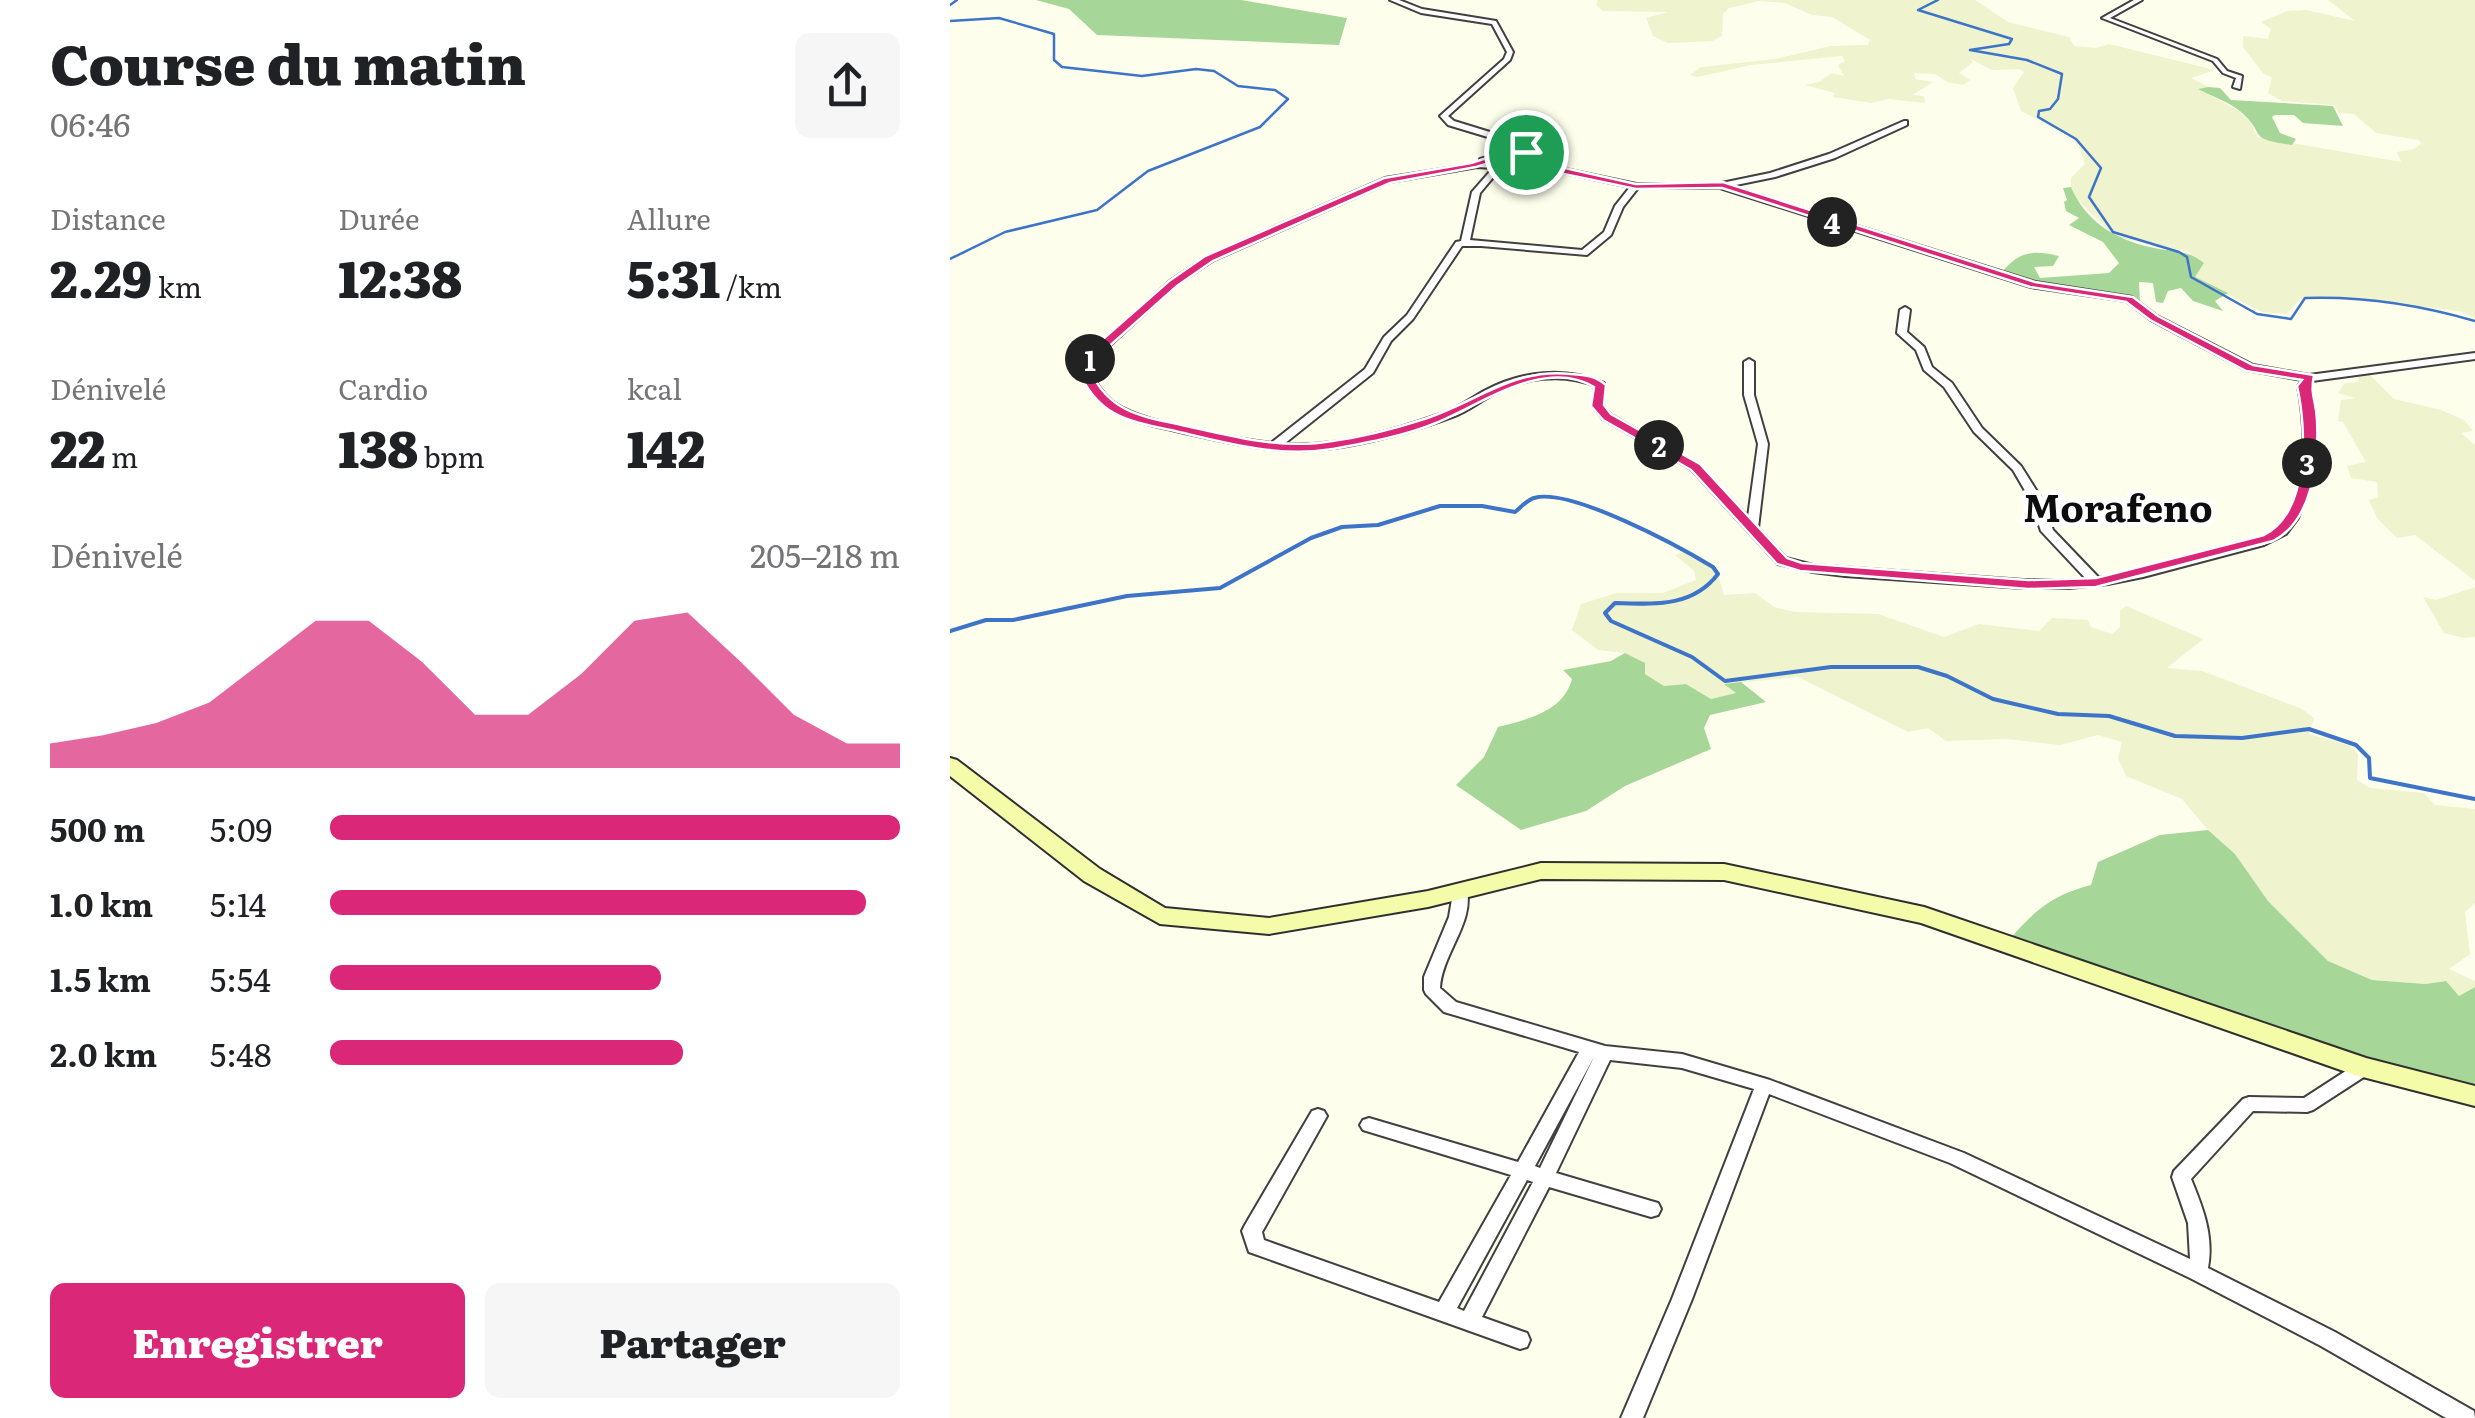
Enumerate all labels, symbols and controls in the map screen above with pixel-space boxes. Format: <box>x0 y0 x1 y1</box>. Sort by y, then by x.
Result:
text: Course du matin <box>50 20 526 102</box>
button: share <box>795 33 900 138</box>
text: 06:46 <box>50 99 131 147</box>
pin <box>1484 110 1569 195</box>
icon: arrive <box>1499 125 1554 180</box>
text: Distance <box>50 197 166 239</box>
text: Durée <box>338 197 420 239</box>
text: Allure <box>627 197 711 239</box>
pin: 4 <box>1807 197 1857 247</box>
text: 4 <box>1824 201 1840 243</box>
text: 2.29 <box>50 239 152 313</box>
text: 12:38 <box>338 239 462 313</box>
text: 5:31 <box>627 239 720 313</box>
text: km <box>152 265 202 307</box>
text: /km <box>720 265 782 307</box>
pin: 1 <box>1065 334 1115 384</box>
text: 1 <box>1084 338 1096 380</box>
text: Dénivelé <box>50 367 166 409</box>
text: Cardio <box>338 367 428 409</box>
text: kcal <box>627 367 682 409</box>
text: 22 <box>50 409 106 483</box>
text: 138 <box>338 409 418 483</box>
text: 142 <box>627 409 705 483</box>
pin: 2 <box>1634 420 1684 470</box>
text: 2 <box>1651 424 1667 466</box>
text: m <box>106 435 138 477</box>
text: bpm <box>418 435 485 477</box>
pin: 3 <box>2282 438 2332 488</box>
text: 3 <box>2299 442 2315 484</box>
district label: Morafeno <box>2023 477 2213 534</box>
text: Dénivelé <box>50 530 183 578</box>
text: 205–218 m <box>750 530 900 578</box>
text: 500 m <box>50 804 145 852</box>
text: 5:09 <box>210 804 272 852</box>
text: 1.0 km <box>50 879 153 927</box>
text: 5:14 <box>210 879 266 927</box>
text: 1.5 km <box>50 954 151 1002</box>
text: 5:54 <box>210 954 271 1002</box>
text: 2.0 km <box>50 1029 157 1077</box>
text: 5:48 <box>210 1029 272 1077</box>
button: Enregistrer <box>50 1283 465 1398</box>
button: Partager <box>485 1283 900 1398</box>

